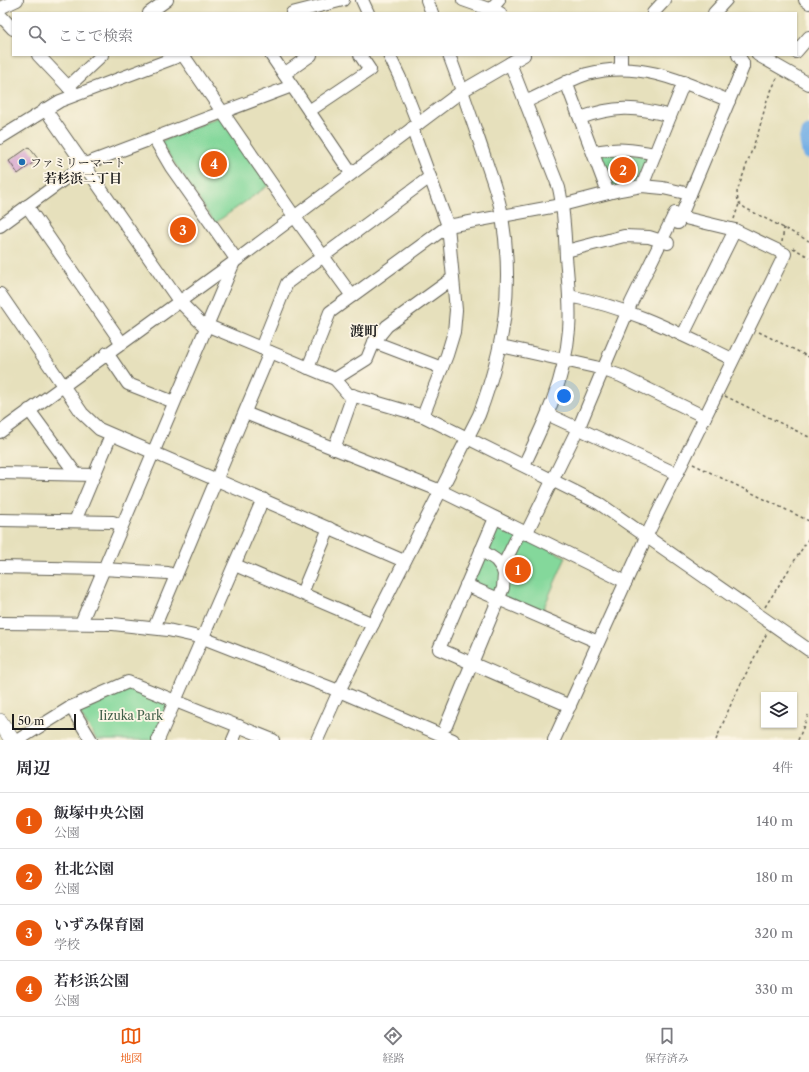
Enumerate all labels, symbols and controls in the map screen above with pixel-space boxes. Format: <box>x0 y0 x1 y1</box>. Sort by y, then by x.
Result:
search box <box>12 12 797 56</box>
icon: search <box>26 23 48 45</box>
text: ここで検索 <box>58 26 133 45</box>
pin: 4 <box>201 149 227 179</box>
place label: ファミリーマート <box>30 155 126 170</box>
pin: 2 <box>610 155 636 185</box>
marker: ファミリーマート <box>17 157 27 167</box>
district label: 若杉浜二丁目 <box>44 170 122 186</box>
pin: 3 <box>170 215 196 245</box>
district label: 渡町 <box>350 322 379 340</box>
your location <box>554 386 574 406</box>
pin: 1 <box>505 555 531 585</box>
map controls <box>761 692 797 728</box>
button: layers <box>761 692 797 728</box>
park label: Iizuka Park <box>99 708 164 723</box>
scale bar <box>12 712 76 731</box>
text: 50 m <box>18 714 44 728</box>
text: 周辺 <box>16 758 50 778</box>
text: 4件 <box>772 759 793 775</box>
text: 飯塚中央公園 <box>54 803 144 822</box>
text: 1 <box>26 813 32 829</box>
text: 140 m <box>756 813 793 829</box>
text: 公園 <box>54 824 80 840</box>
text: 社北公園 <box>54 859 114 878</box>
text: 2 <box>25 869 33 885</box>
text: 180 m <box>756 869 793 885</box>
text: 公園 <box>54 880 80 896</box>
text: いずみ保育園 <box>54 915 144 934</box>
text: 3 <box>25 925 33 941</box>
text: 320 m <box>755 925 793 941</box>
text: 学校 <box>54 936 80 952</box>
text: 若杉浜公園 <box>54 971 129 990</box>
text: 4 <box>25 981 33 997</box>
text: 330 m <box>755 981 793 997</box>
text: 公園 <box>54 992 80 1008</box>
tab: 地図 <box>120 1025 142 1065</box>
tab: 経路 <box>382 1025 404 1065</box>
tab: 保存済み <box>645 1025 689 1065</box>

